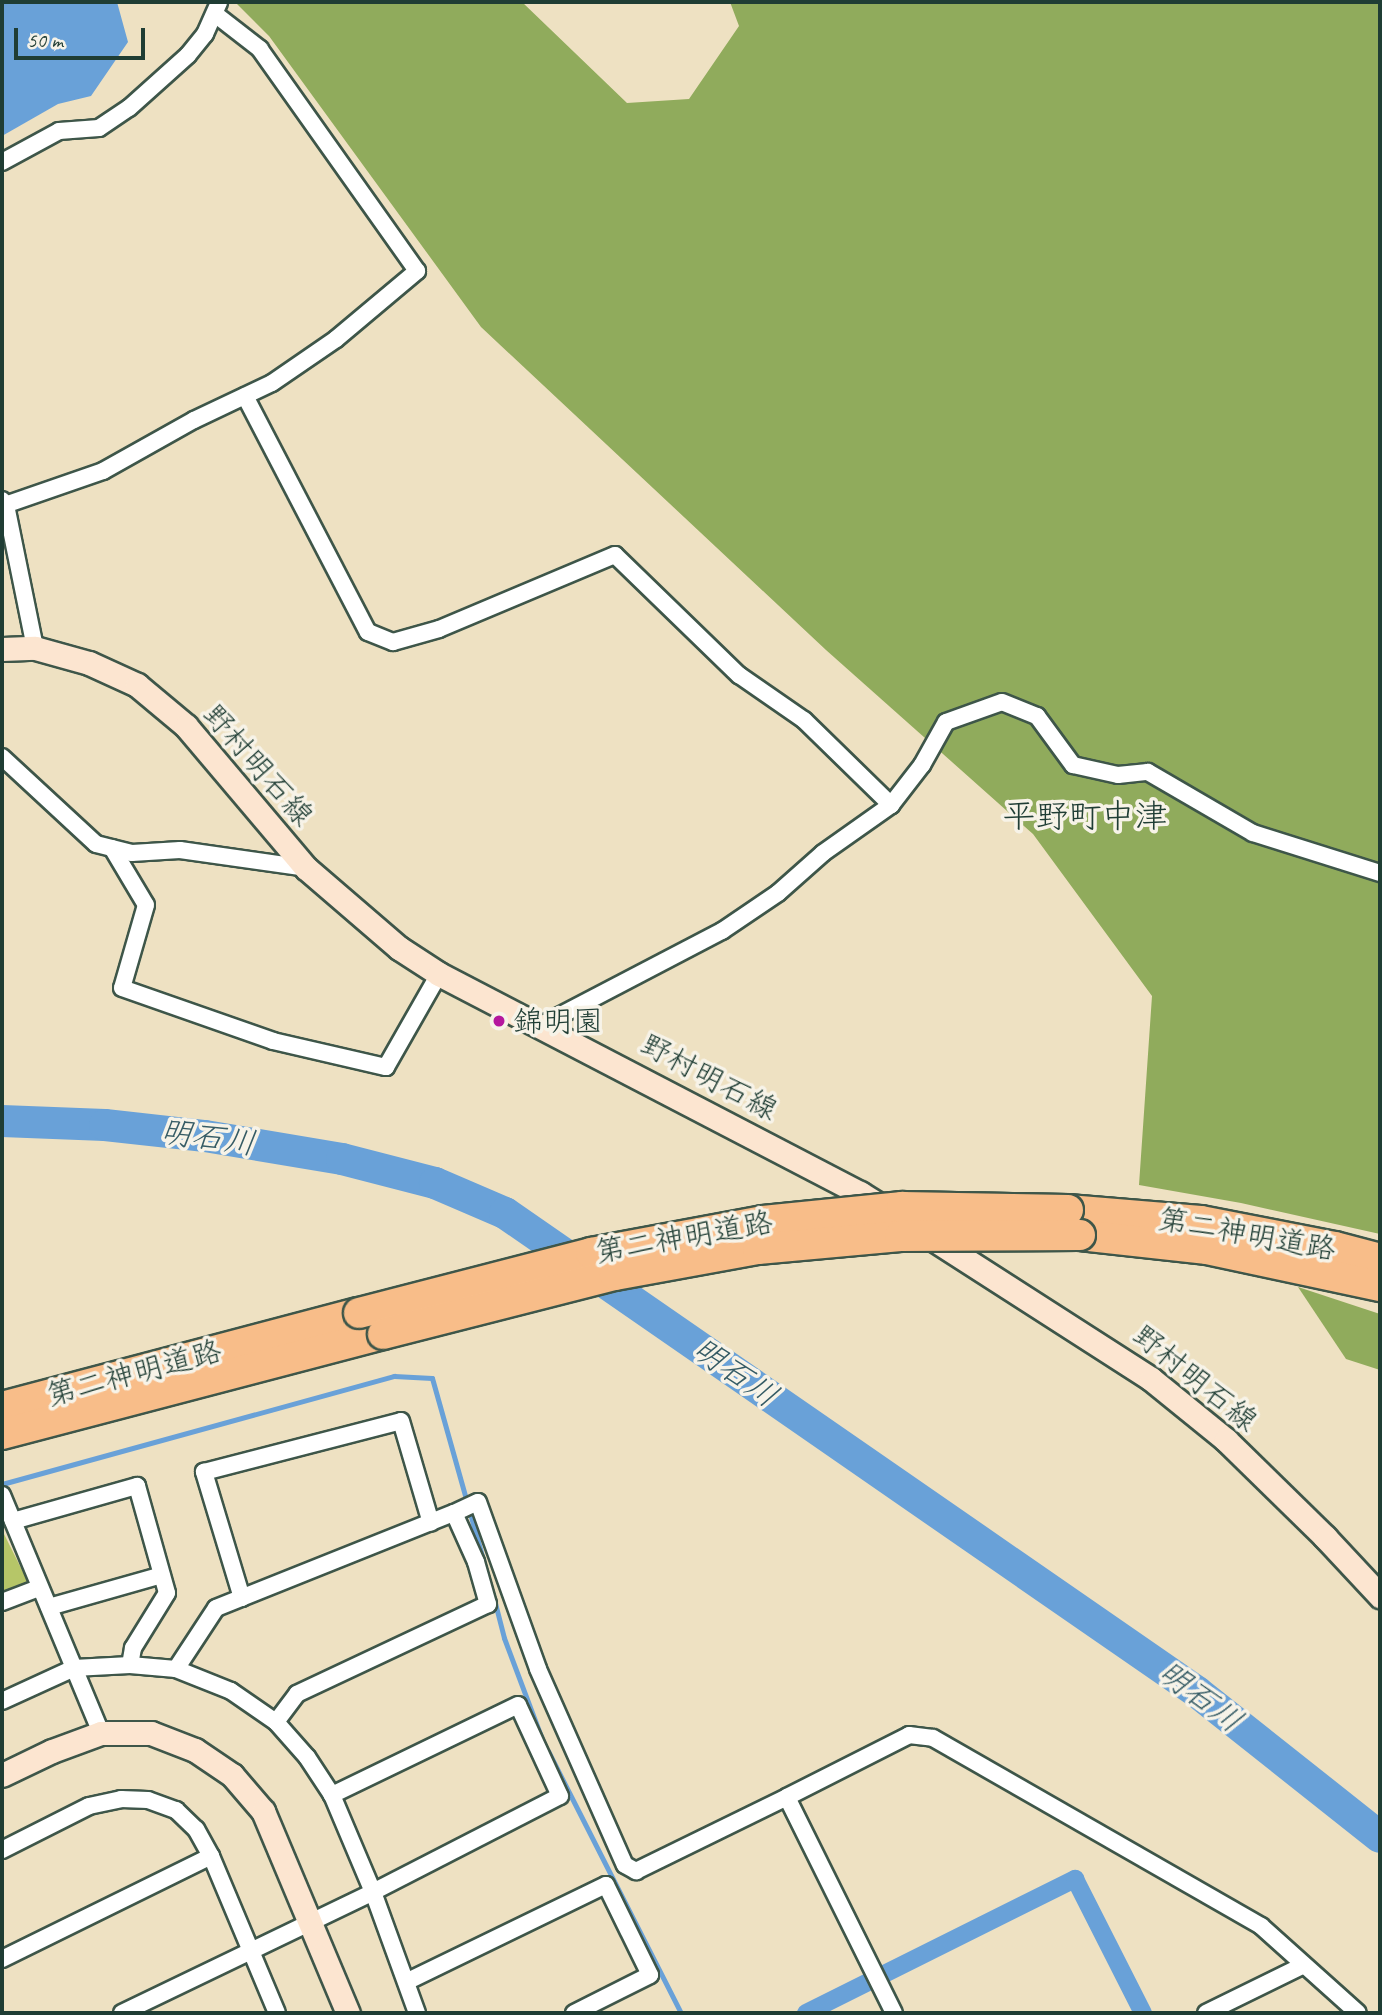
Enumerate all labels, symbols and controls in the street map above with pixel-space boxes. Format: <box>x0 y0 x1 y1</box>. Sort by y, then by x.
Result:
scale bar <box>18 14 149 58</box>
text: 50 m <box>27 27 63 53</box>
street label: 野村明石線 <box>195 697 321 833</box>
district label: 平野町中津 <box>1003 797 1167 837</box>
place label: 錦明園 <box>513 1003 603 1039</box>
marker: 錦明園 <box>491 1013 507 1029</box>
street label: 野村明石線 <box>634 1026 784 1128</box>
water label: 明石川 <box>158 1112 258 1164</box>
street label: 第二神明道路 <box>1155 1201 1339 1267</box>
street label: 第二神明道路 <box>592 1204 776 1270</box>
street label: 野村明石線 <box>1125 1317 1265 1439</box>
water label: 明石川 <box>685 1330 785 1416</box>
street label: 第二神明道路 <box>42 1332 226 1414</box>
water label: 明石川 <box>1150 1653 1250 1741</box>

